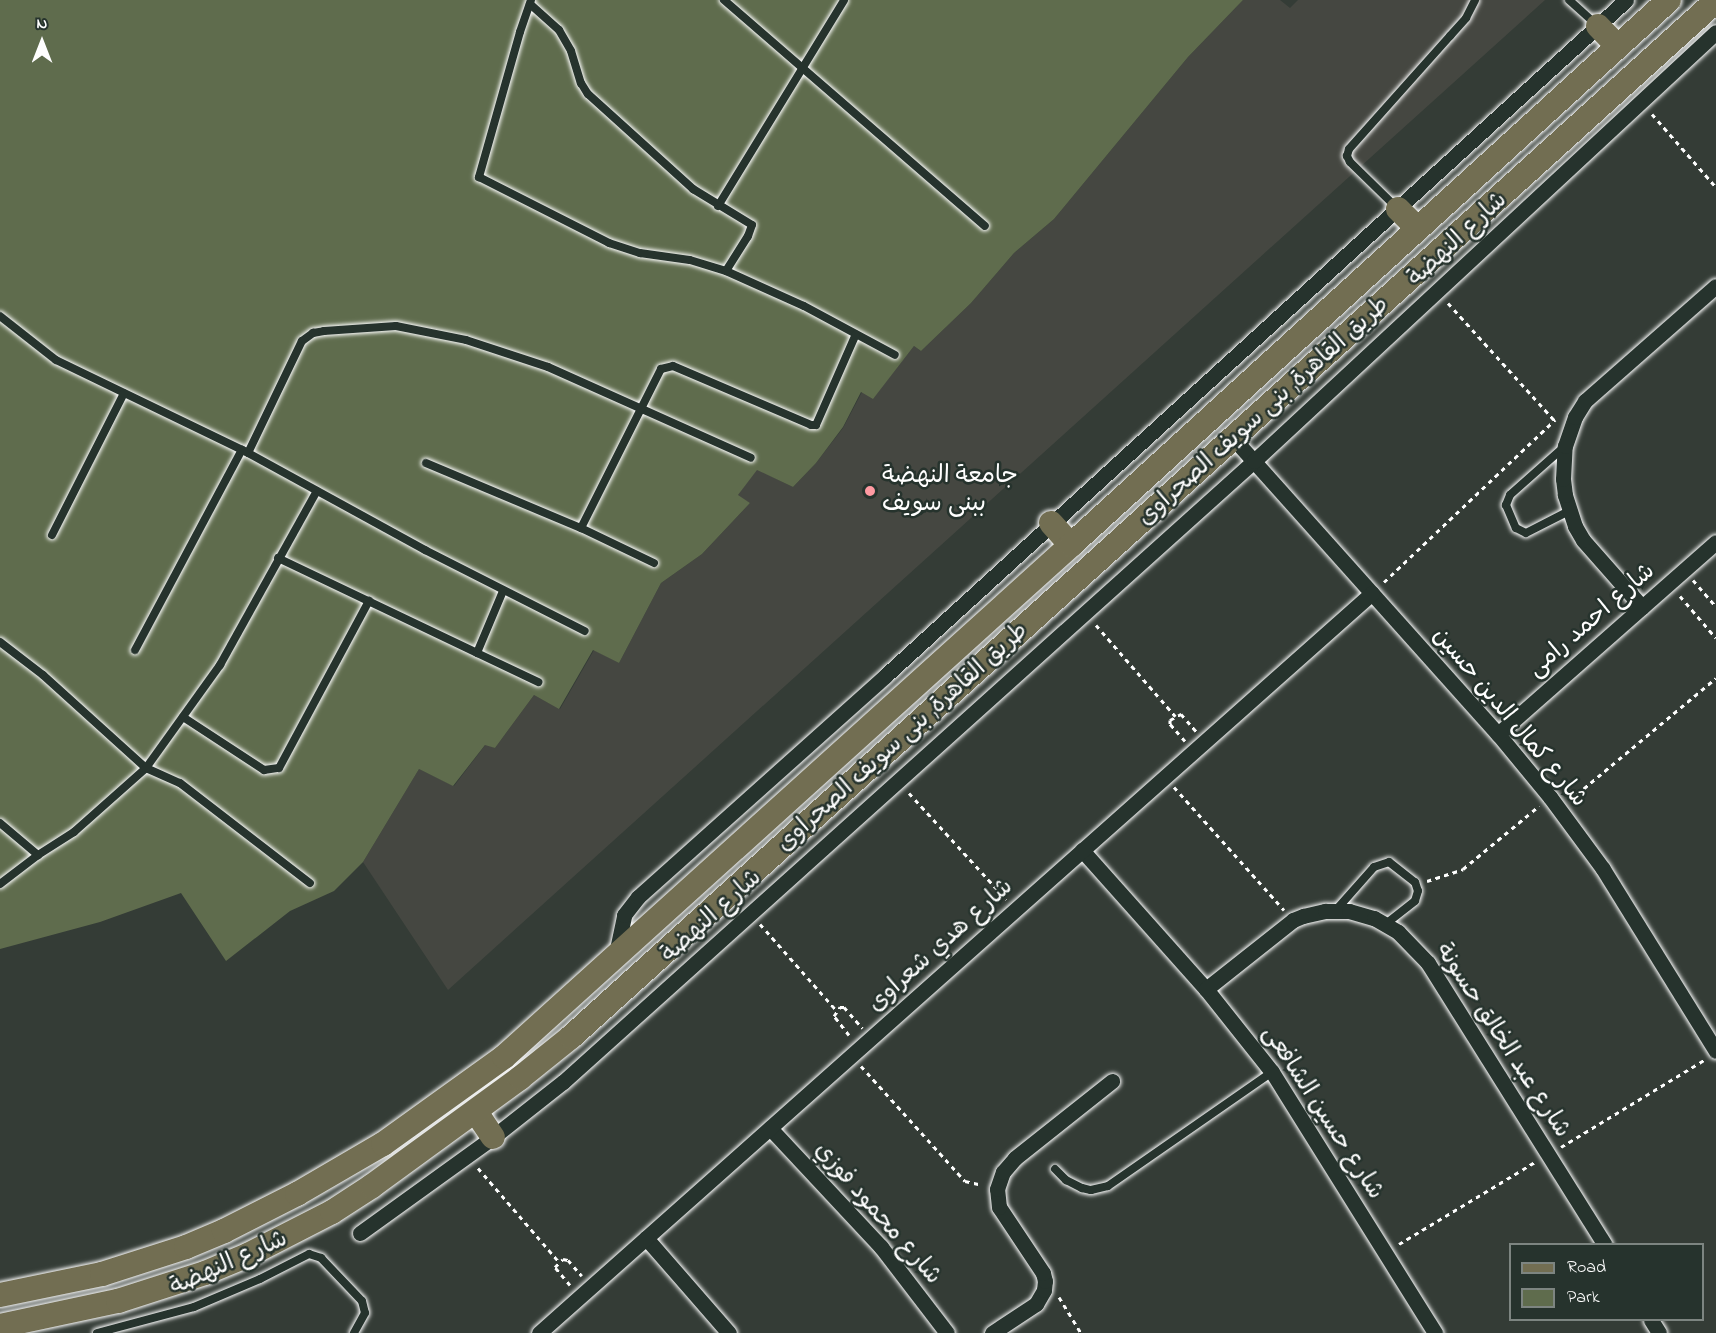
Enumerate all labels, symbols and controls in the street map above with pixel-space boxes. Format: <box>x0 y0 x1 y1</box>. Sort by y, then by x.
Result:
north arrow <box>12 12 72 72</box>
text: N <box>37 12 47 36</box>
street label: شارع النهضة <box>1402 187 1514 293</box>
street label: طريق القاهرة, بنى سويف الصحراوى <box>1132 291 1396 533</box>
place label: جامعة النهضة ببنى سويف <box>882 463 1018 519</box>
marker: جامعة النهضة ببنى سويف <box>863 484 877 498</box>
street label: شارع احمد رامى <box>1522 558 1662 684</box>
street label: طريق القاهرة, بنى سويف الصحراوى <box>771 617 1035 859</box>
street label: شارع كمال الدين حسين <box>1426 622 1592 814</box>
street label: شارع النهضة <box>656 864 768 970</box>
street label: شارع هدي شعراوى <box>862 873 1020 1019</box>
street label: شارع عبد الخالق حسونة <box>1428 938 1576 1144</box>
street label: شارع حسين الشافعى <box>1255 1021 1389 1205</box>
street label: شارع محمود فوزي <box>807 1137 947 1291</box>
street label: شارع النهضة <box>166 1225 292 1303</box>
legend <box>1509 1243 1704 1321</box>
text: Road <box>1567 1255 1606 1281</box>
text: Park <box>1567 1285 1600 1311</box>

